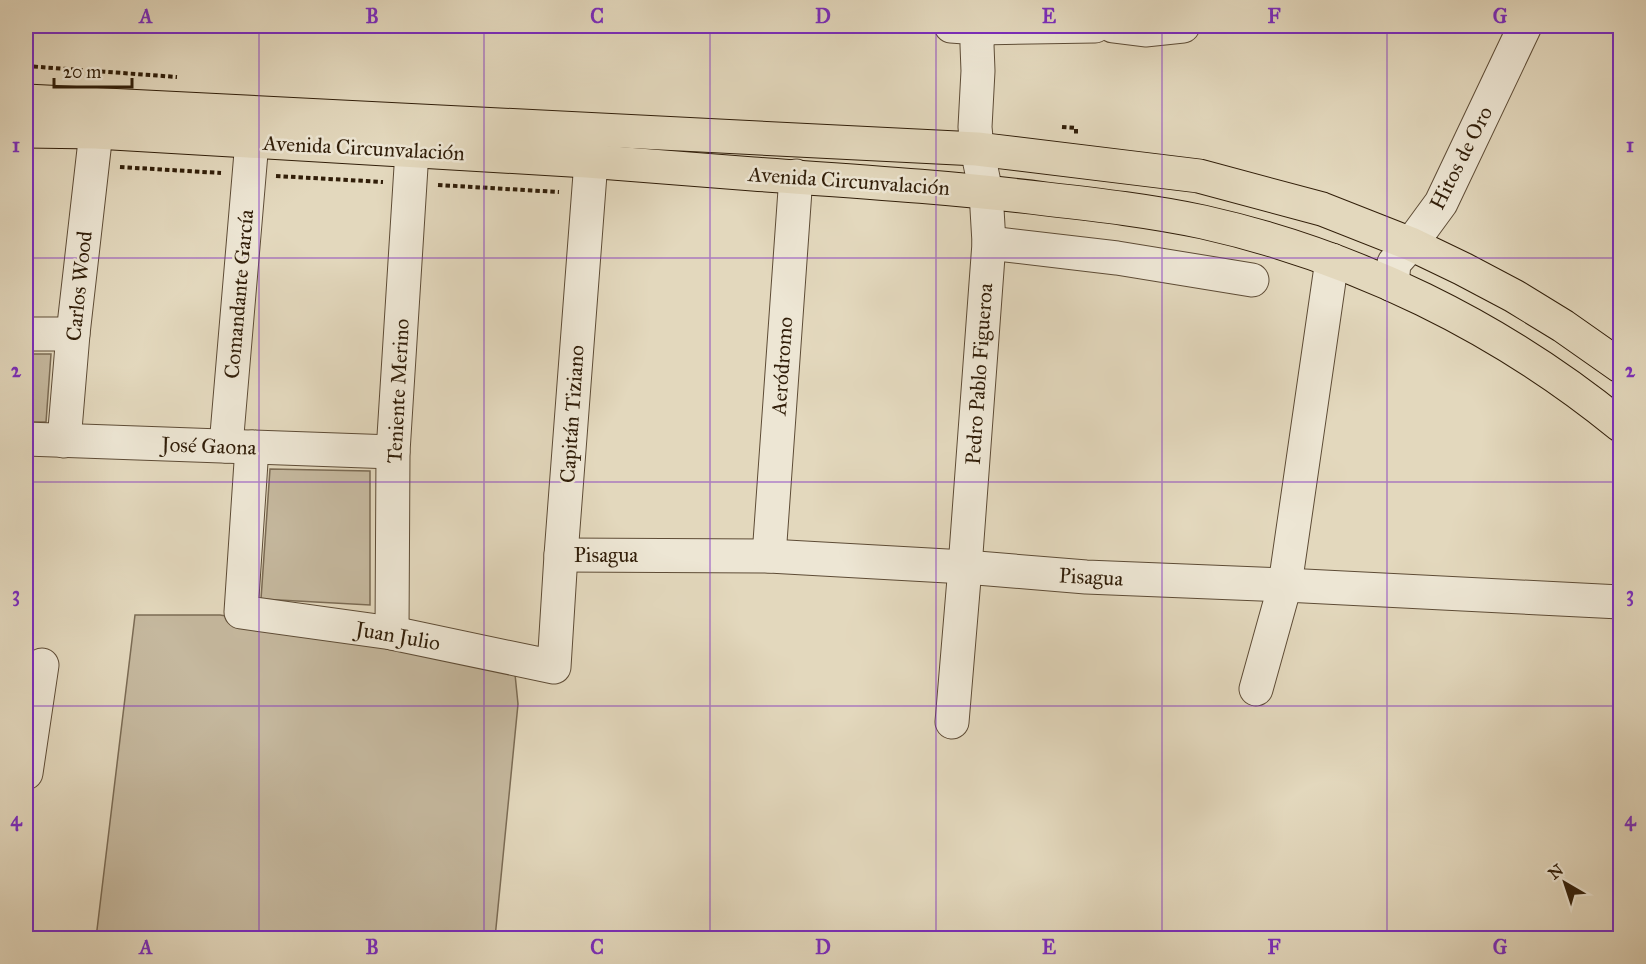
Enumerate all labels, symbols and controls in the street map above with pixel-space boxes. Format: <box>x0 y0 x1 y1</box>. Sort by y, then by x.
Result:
text: A <box>137 4 153 28</box>
text: B <box>365 4 379 28</box>
text: C <box>590 4 604 28</box>
text: D <box>815 4 831 28</box>
text: E <box>1042 4 1057 28</box>
text: F <box>1267 4 1281 28</box>
text: G <box>1493 4 1508 28</box>
scale bar <box>54 51 132 89</box>
text: 20 m <box>63 61 101 83</box>
street label: Hitos de Oro <box>1424 102 1498 214</box>
street label: Avenida Circunvalación <box>262 130 465 166</box>
text: 1 <box>12 133 20 157</box>
text: 1 <box>1626 133 1634 157</box>
street label: Avenida Circunvalación <box>746 161 951 201</box>
street label: Comandante García <box>219 208 259 380</box>
street label: Carlos Wood <box>60 229 98 342</box>
street label: Pedro Pablo Figueroa <box>960 282 998 466</box>
street label: Aeródromo <box>766 316 798 417</box>
street label: Teniente Merino <box>381 318 415 464</box>
street label: Capitán Tiziano <box>554 344 590 484</box>
text: 2 <box>11 358 22 382</box>
text: 2 <box>1625 358 1636 382</box>
street label: José Gaona <box>159 431 257 461</box>
street label: Pisagua <box>574 542 638 568</box>
street label: Pisagua <box>1058 562 1124 592</box>
text: 3 <box>12 582 20 607</box>
text: 3 <box>1626 582 1634 607</box>
street label: Juan Julio <box>352 615 442 656</box>
text: 4 <box>10 807 22 832</box>
text: 4 <box>1624 807 1636 832</box>
north arrow <box>1535 853 1595 913</box>
text: N <box>1545 860 1567 883</box>
text: A <box>137 935 153 959</box>
text: B <box>365 935 379 959</box>
text: C <box>590 935 604 959</box>
text: D <box>815 935 831 959</box>
text: E <box>1042 935 1057 959</box>
text: F <box>1267 935 1281 959</box>
text: G <box>1493 935 1508 959</box>

